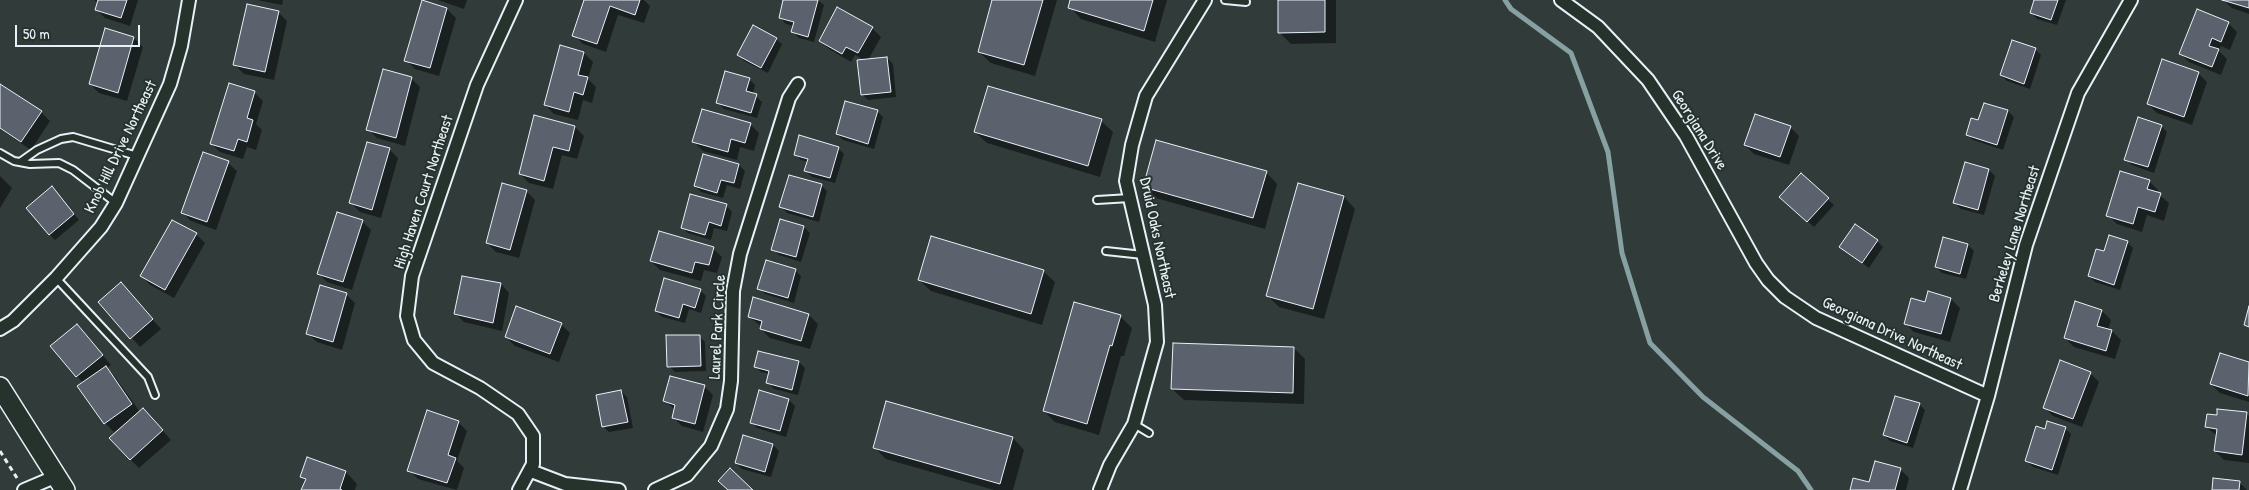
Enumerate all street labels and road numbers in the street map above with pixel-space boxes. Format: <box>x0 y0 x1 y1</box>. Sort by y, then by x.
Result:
street label: Knob Hill Drive Northeast <box>81 77 161 217</box>
street label: Georgiana Drive <box>1667 86 1731 174</box>
street label: High Haven Court Northeast <box>390 113 458 271</box>
street label: Berkeley Lane Northeast <box>1985 163 2045 305</box>
street label: Druid Oaks Northeast <box>1135 176 1179 300</box>
street label: Laurel Park Circle <box>706 274 730 380</box>
street label: Georgiana Drive Northeast <box>1819 293 1965 375</box>

